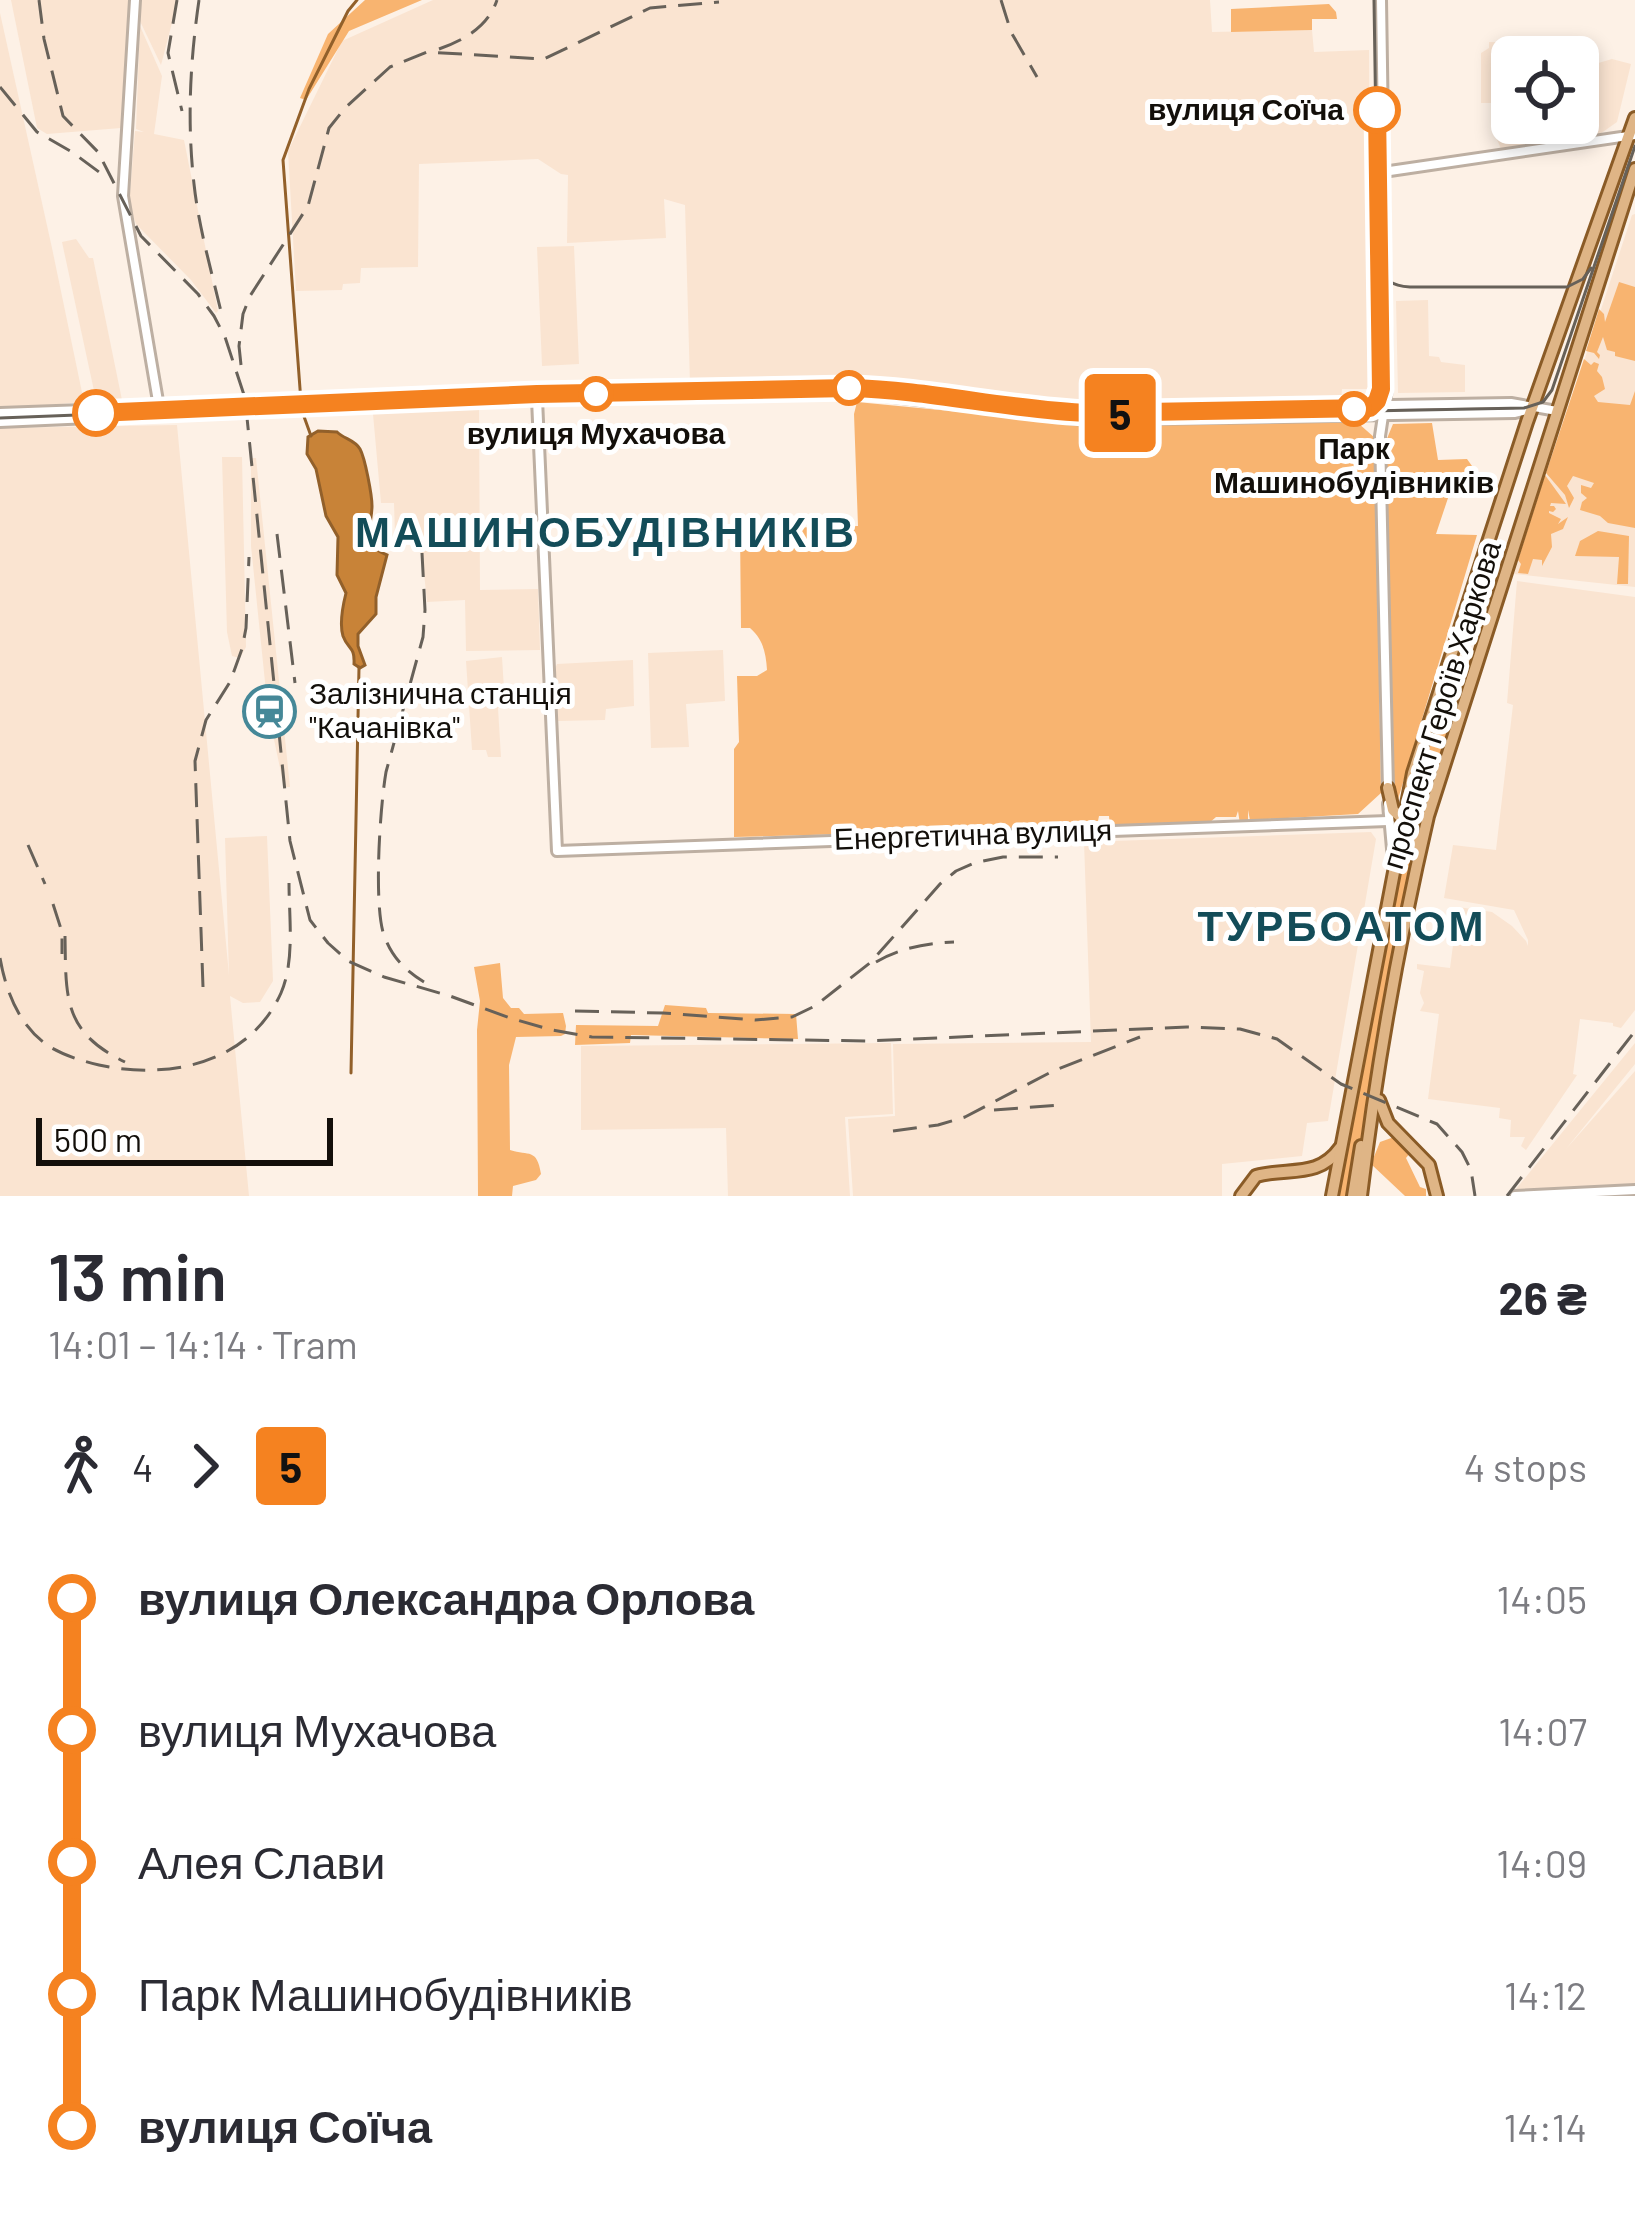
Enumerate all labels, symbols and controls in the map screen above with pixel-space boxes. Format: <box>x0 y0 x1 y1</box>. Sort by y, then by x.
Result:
map controls <box>1491 36 1599 144</box>
button: locate <box>1491 36 1599 144</box>
marker: вулиця Соїча <box>1355 88 1399 132</box>
place label: вулиця Соїча <box>1148 90 1344 126</box>
unlabelled marker <box>833 372 865 404</box>
line badge: 5 <box>1081 374 1159 452</box>
marker: вулиця Мухачова <box>580 378 612 410</box>
text: 5 <box>1109 388 1131 438</box>
unlabelled marker <box>74 391 118 435</box>
marker: Парк Машинобудівників <box>1338 393 1370 425</box>
place label: вулиця Мухачова <box>467 414 726 450</box>
place label: Парк Машинобудівників <box>1214 429 1494 499</box>
district label: МАШИНОБУДІВНИКІВ <box>355 505 857 556</box>
street label: проспект Героїв Харкова <box>1373 536 1507 873</box>
place label: Залізнична станція "Качанівка" <box>309 674 572 744</box>
station icon: Залізнична станція "Качанівка" <box>242 683 298 739</box>
street label: Енергетична вулиця <box>833 810 1113 856</box>
district label: ТУРБОАТОМ <box>1197 899 1487 949</box>
scale bar <box>36 1112 333 1165</box>
text: 500 m <box>54 1119 142 1159</box>
text: 13 min <box>48 1235 227 1314</box>
text: 26 ₴ <box>1499 1270 1587 1324</box>
text: 14:01 – 14:14 · Tram <box>48 1320 358 1367</box>
icon: walk <box>48 1433 114 1499</box>
icon: forward <box>172 1433 238 1499</box>
text: 5 <box>280 1441 302 1491</box>
text: 4 <box>132 1443 154 1490</box>
text: 4 stops <box>1464 1443 1587 1490</box>
text: вулиця Олександра Орлова <box>138 1570 754 1624</box>
text: 14:05 <box>1497 1575 1587 1622</box>
text: вулиця Мухачова <box>138 1702 496 1756</box>
text: 14:07 <box>1498 1707 1587 1754</box>
text: Алея Слави <box>138 1834 386 1888</box>
text: 14:09 <box>1496 1839 1587 1886</box>
text: Парк Машинобудівників <box>138 1966 633 2020</box>
text: 14:12 <box>1504 1971 1587 2018</box>
text: вулиця Соїча <box>138 2098 432 2152</box>
text: 14:14 <box>1504 2103 1587 2150</box>

